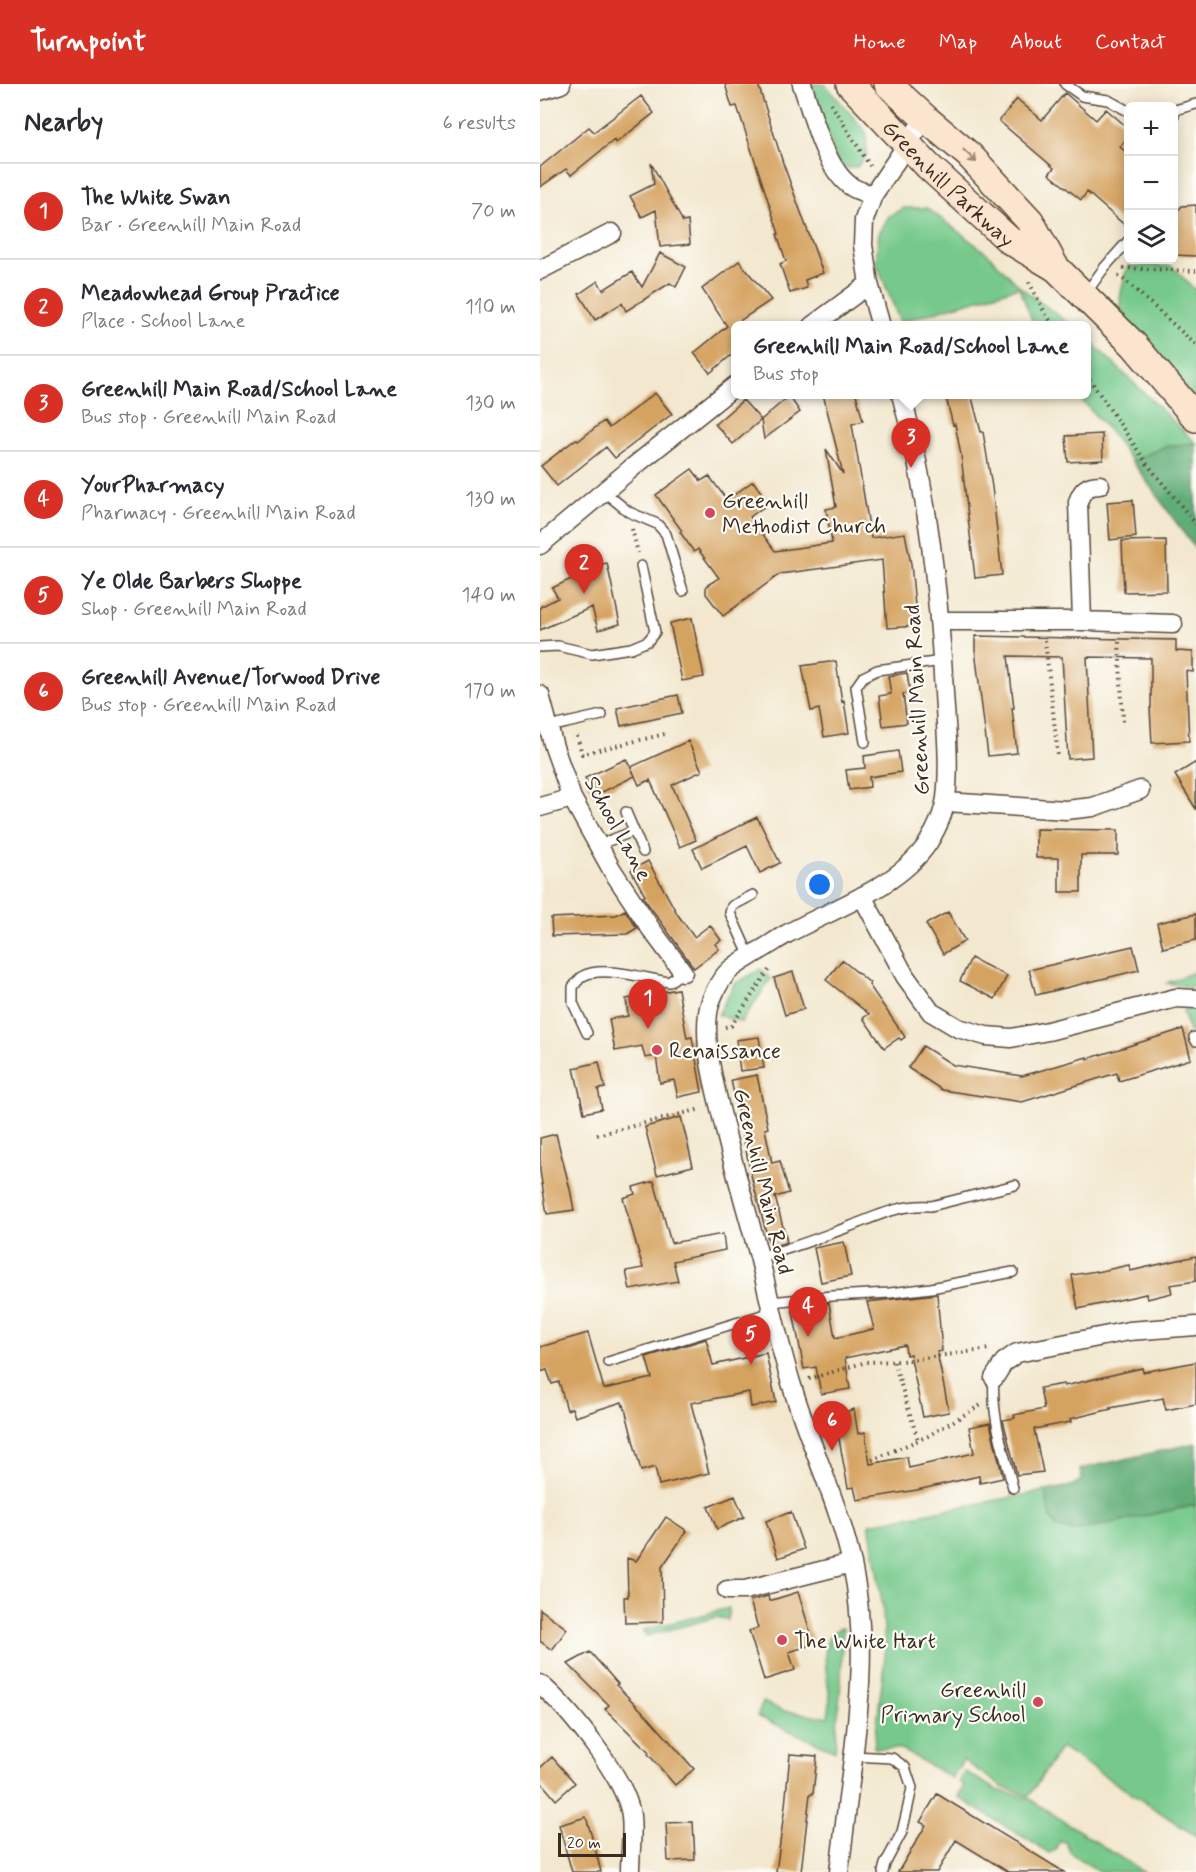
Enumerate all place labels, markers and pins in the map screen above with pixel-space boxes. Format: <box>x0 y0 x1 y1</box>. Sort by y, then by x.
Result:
pin: 3 <box>892 418 931 468</box>
place label: Greenhill Methodist Church <box>722 488 886 541</box>
marker: Greenhill Methodist Church <box>703 506 717 520</box>
pin: 2 <box>564 544 603 594</box>
pin: 1 <box>628 980 668 1029</box>
place label: Renaissance <box>669 1038 781 1066</box>
marker: Renaissance <box>650 1043 664 1057</box>
pin: 4 <box>788 1288 828 1337</box>
pin: 5 <box>732 1316 770 1365</box>
pin: 6 <box>812 1402 852 1451</box>
place label: The White Hart <box>794 1628 936 1656</box>
marker: The White Hart <box>775 1633 789 1647</box>
place label: Greenhill Primary School <box>881 1677 1026 1730</box>
marker: Greenhill Primary School <box>1031 1695 1045 1709</box>

